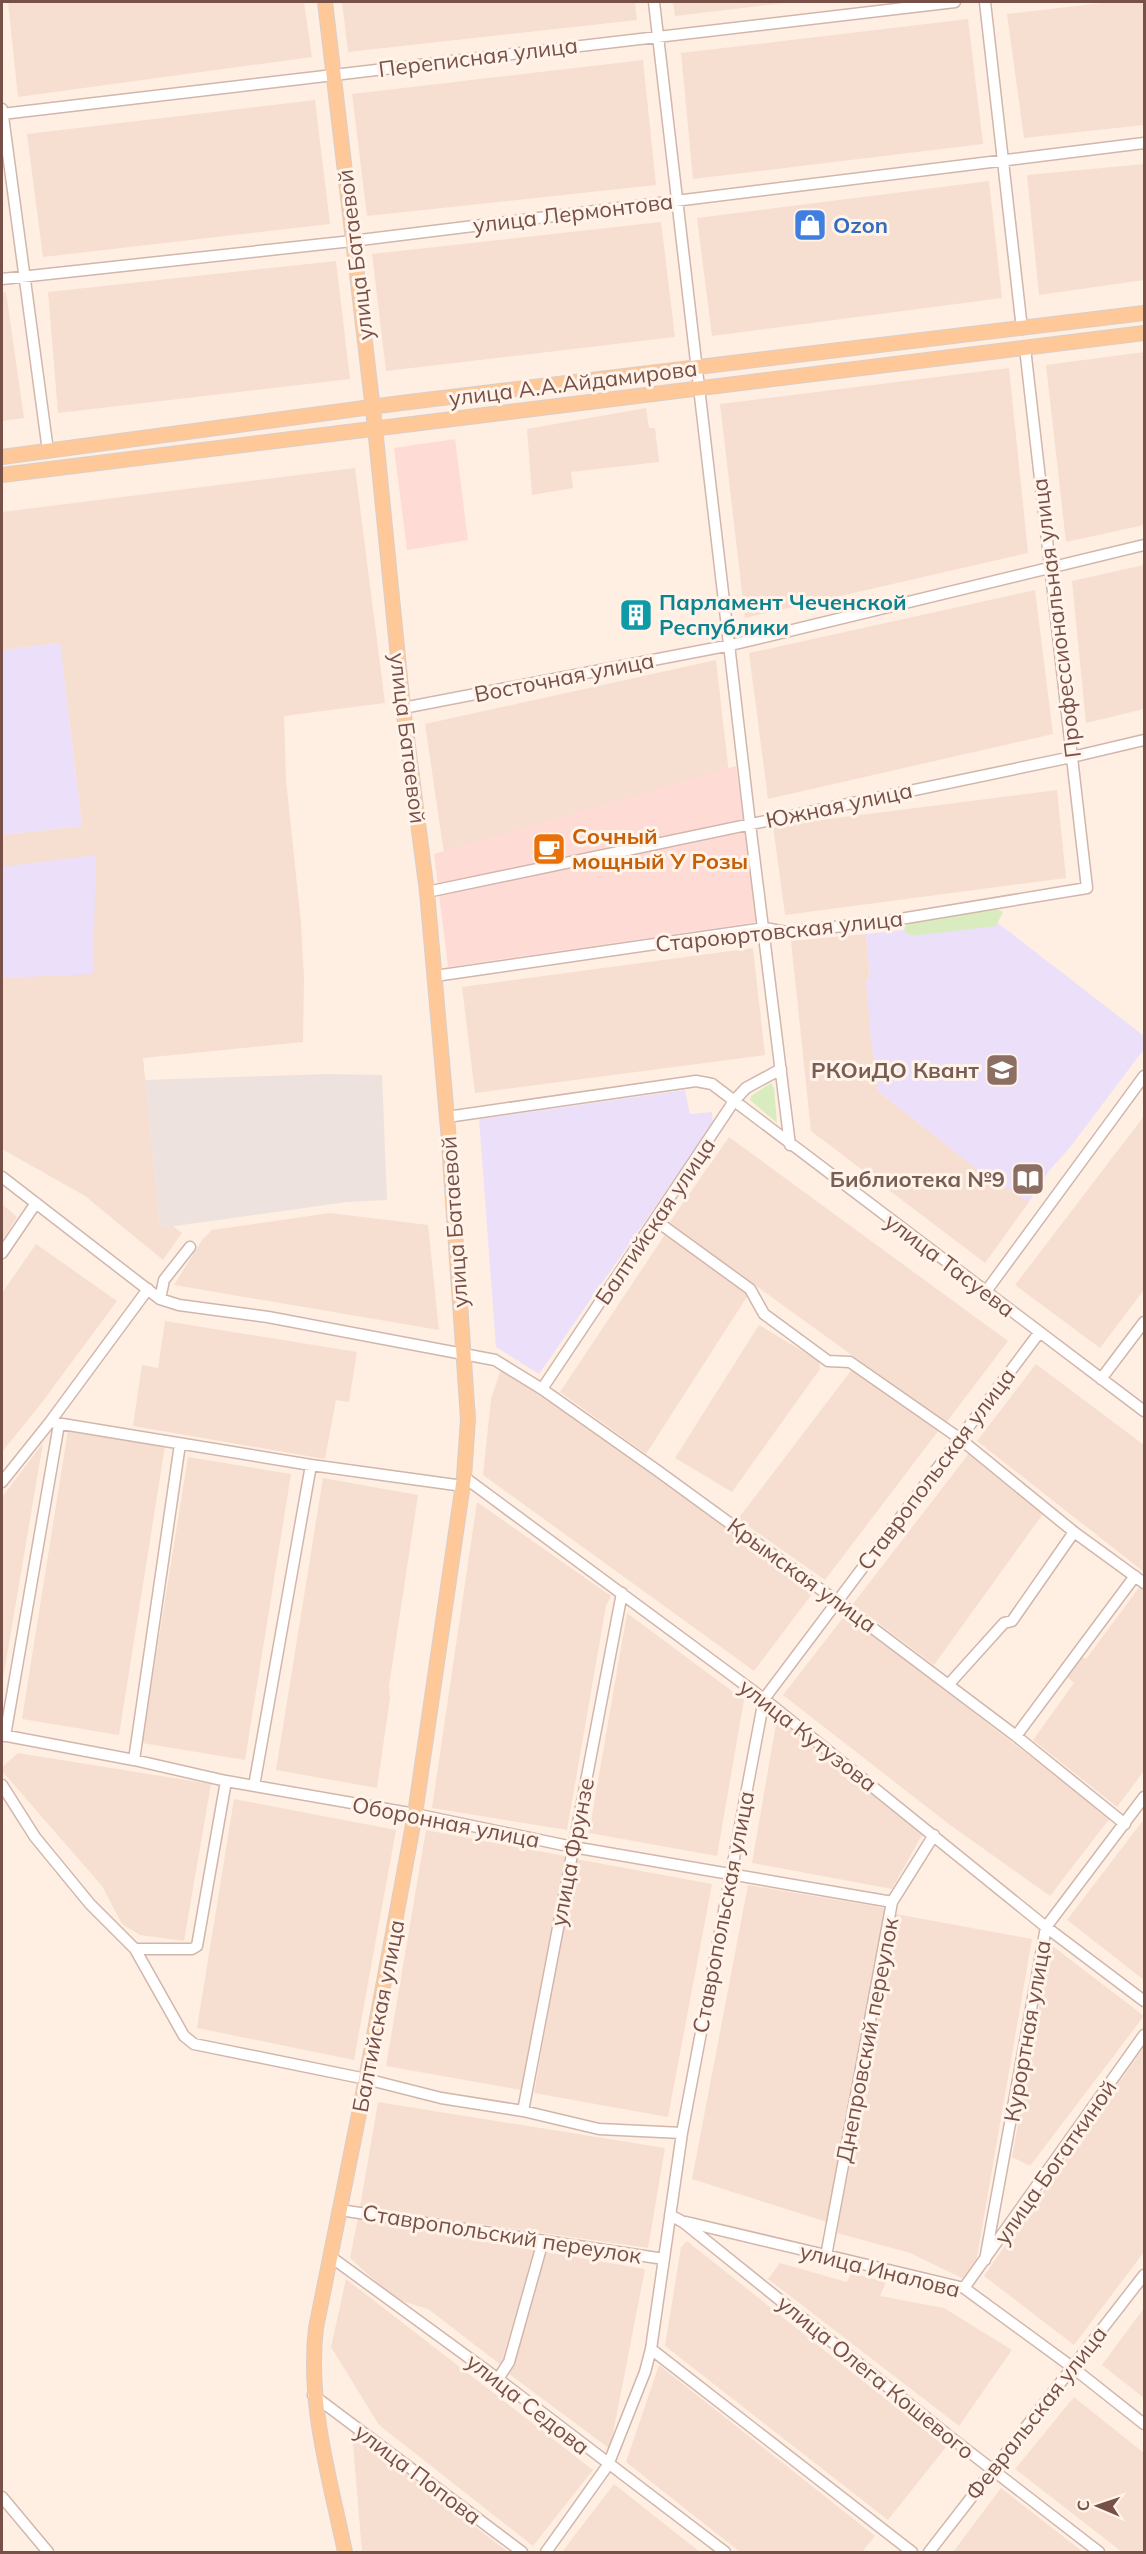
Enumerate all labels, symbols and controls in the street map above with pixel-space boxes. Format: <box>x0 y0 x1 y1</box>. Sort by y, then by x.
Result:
street label: Переписная улица <box>377 31 579 83</box>
street label: улица Батаевой <box>331 168 379 342</box>
street label: улица Лермонтова <box>471 187 675 239</box>
shop icon: Ozon <box>792 207 828 243</box>
place label: Ozon <box>833 211 888 239</box>
street label: улица А.А.Айдамирова <box>447 354 699 412</box>
street label: Профессиональная улица <box>1025 477 1087 759</box>
place label: Парламент Чеченской Республики <box>659 588 907 641</box>
building icon: Парламент Чеченской Республики <box>618 597 654 633</box>
street label: Восточная улица <box>472 646 656 708</box>
street label: улица Батаевой <box>384 651 432 825</box>
street label: Южная улица <box>763 776 915 834</box>
place label: Сочный мощный У Розы <box>572 822 748 875</box>
cafe icon: Сочный мощный У Розы <box>531 831 567 867</box>
street label: Староюртовская улица <box>654 904 904 958</box>
school or university icon: РКОиДО Квант <box>984 1052 1020 1088</box>
place label: РКОиДО Квант <box>811 1056 979 1084</box>
street label: Балтийская улица <box>589 1132 721 1310</box>
street label: улица Батаевой <box>434 1135 474 1309</box>
library icon: Библиотека №9 <box>1010 1161 1046 1197</box>
place label: Библиотека №9 <box>830 1165 1005 1193</box>
street label: улица Тасуева <box>879 1207 1021 1323</box>
street label: Ставропольская улица <box>851 1362 1021 1576</box>
street label: Крымская улица <box>722 1512 882 1638</box>
street label: улица Кутузова <box>733 1672 883 1798</box>
street label: улица Фрунзе <box>544 1775 600 1929</box>
street label: Ставропольская улица <box>686 1789 760 2035</box>
street label: Оборонная улица <box>350 1790 542 1854</box>
street label: Днепровский переулок <box>830 1915 905 2165</box>
street label: Балтийская улица <box>346 1917 410 2115</box>
street label: Курортная улица <box>997 1938 1057 2124</box>
street label: улица Богаткиной <box>988 2074 1122 2250</box>
street label: Ставропольский переулок <box>361 2198 644 2270</box>
street label: улица Иналова <box>797 2237 963 2303</box>
street label: улица Олега Кошевого <box>772 2289 980 2465</box>
street label: Февральская улица <box>959 2320 1113 2506</box>
street label: улица Седова <box>461 2347 595 2461</box>
street label: улица Попова <box>349 2417 487 2531</box>
north arrow <box>1068 2476 1128 2536</box>
text: С <box>1073 2500 1093 2511</box>

